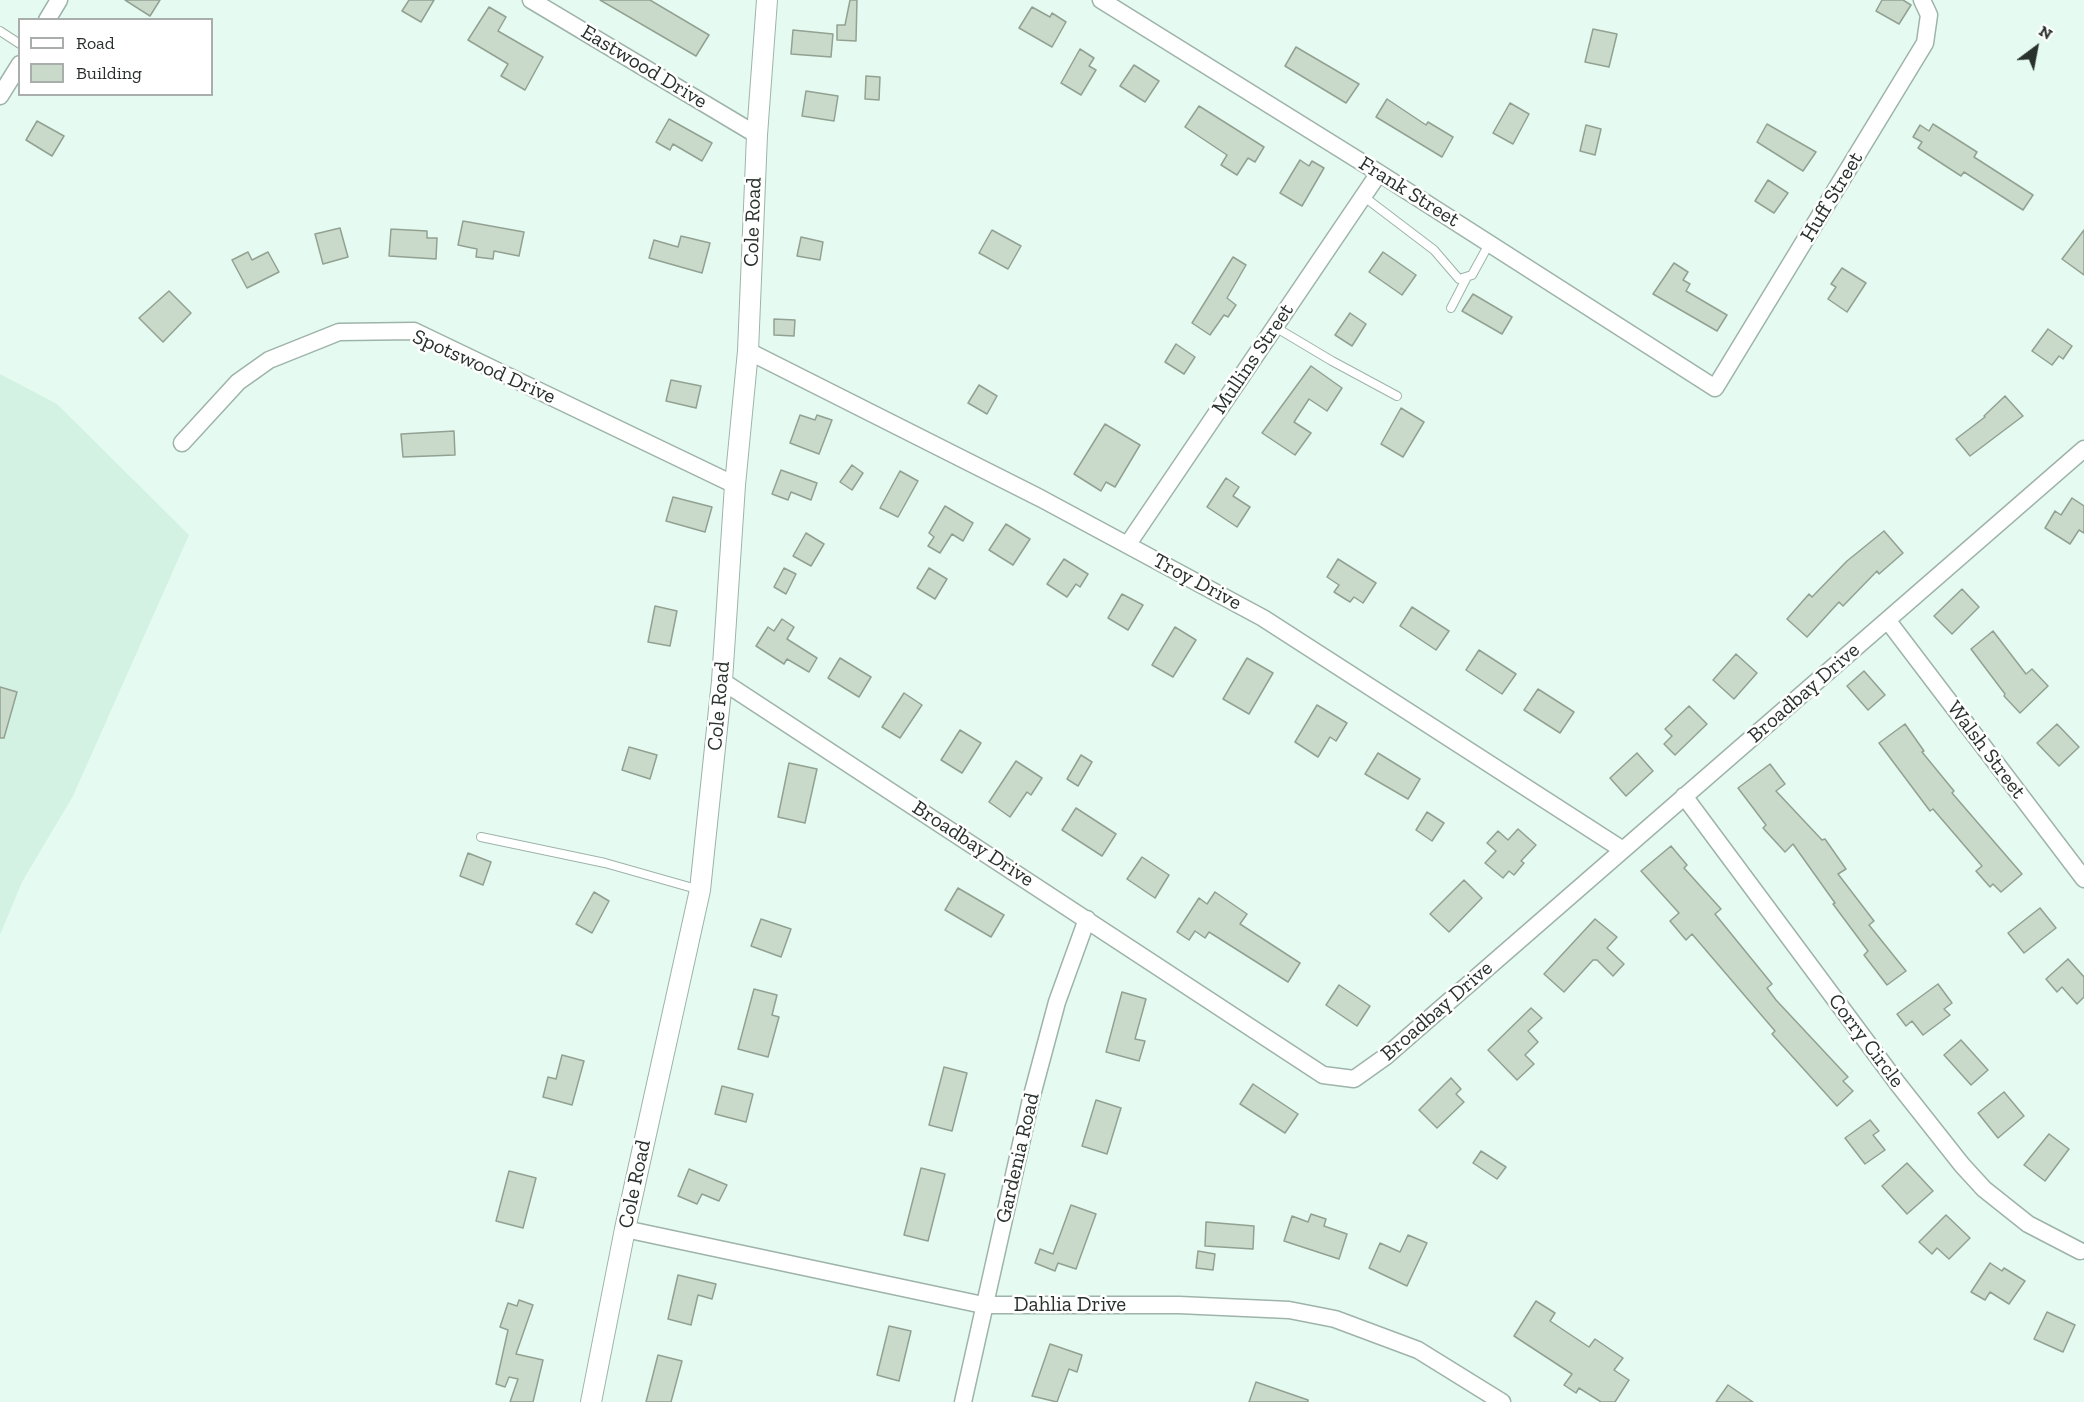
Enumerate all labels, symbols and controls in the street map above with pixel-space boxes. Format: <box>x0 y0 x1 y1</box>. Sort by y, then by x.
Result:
legend <box>18 18 213 96</box>
north arrow <box>2006 18 2066 78</box>
street label: Eastwood Drive <box>576 19 712 115</box>
text: N <box>2036 21 2056 44</box>
text: Road <box>76 32 115 54</box>
text: Building <box>76 62 142 84</box>
street label: Huff Street <box>1795 148 1869 246</box>
street label: Frank Street <box>1354 151 1464 233</box>
street label: Cole Road <box>739 177 767 267</box>
street label: Mullins Street <box>1207 299 1299 419</box>
street label: Spotswood Drive <box>409 324 559 410</box>
street label: Troy Drive <box>1148 548 1246 616</box>
street label: Broadbay Drive <box>1743 638 1865 748</box>
street label: Cole Road <box>703 660 735 752</box>
street label: Walsh Street <box>1941 696 2031 804</box>
street label: Broadbay Drive <box>908 795 1038 893</box>
street label: Broadbay Drive <box>1376 956 1498 1066</box>
street label: Corry Circle <box>1823 989 1909 1093</box>
street label: Gardenia Road <box>991 1090 1045 1226</box>
street label: Cole Road <box>613 1138 657 1230</box>
street label: Dahlia Drive <box>1014 1292 1126 1318</box>

